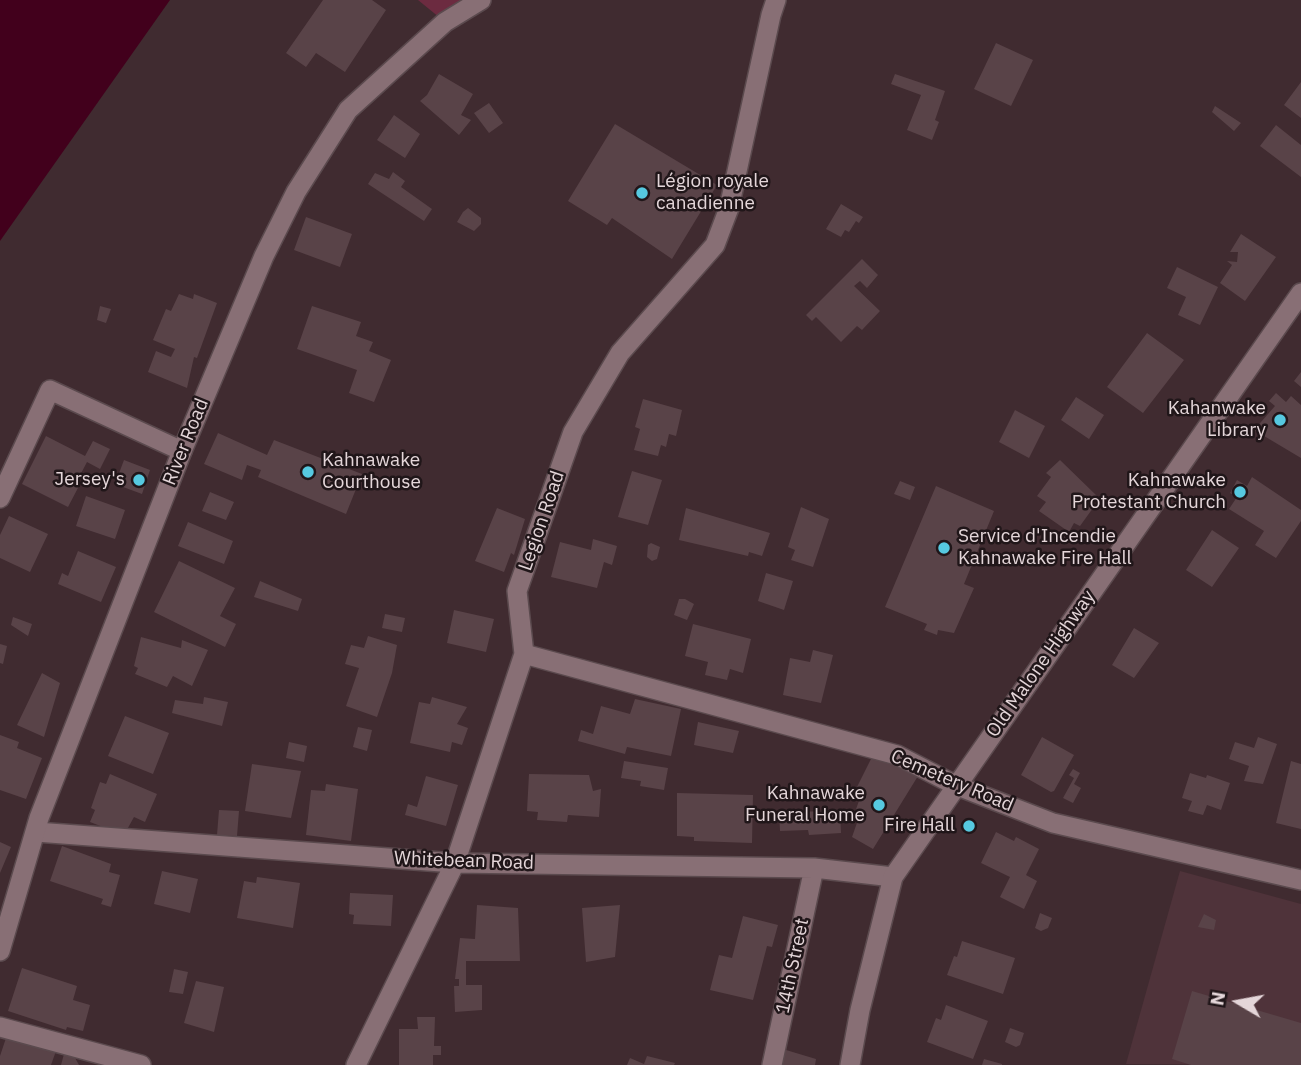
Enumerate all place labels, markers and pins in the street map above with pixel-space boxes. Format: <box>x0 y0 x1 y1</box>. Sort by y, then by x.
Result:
place label: Légion royale canadienne <box>656 171 769 215</box>
marker: Légion royale canadienne <box>634 185 650 201</box>
place label: Kahanwake Library <box>1168 398 1266 442</box>
marker: Kahanwake Library <box>1272 412 1288 428</box>
place label: Kahnawake Courthouse <box>322 450 421 494</box>
marker: Kahnawake Courthouse <box>300 464 316 480</box>
place label: Jersey's <box>55 469 125 491</box>
place label: Kahnawake Protestant Church <box>1072 470 1226 514</box>
marker: Jersey's <box>131 472 147 488</box>
marker: Kahnawake Protestant Church <box>1232 484 1248 500</box>
place label: Service d'Incendie Kahnawake Fire Hall <box>958 526 1132 570</box>
marker: Service d'Incendie Kahnawake Fire Hall <box>936 540 952 556</box>
place label: Kahnawake Funeral Home <box>745 783 865 827</box>
marker: Kahnawake Funeral Home <box>871 797 887 813</box>
place label: Fire Hall <box>884 815 955 837</box>
marker: Fire Hall <box>961 818 977 834</box>

